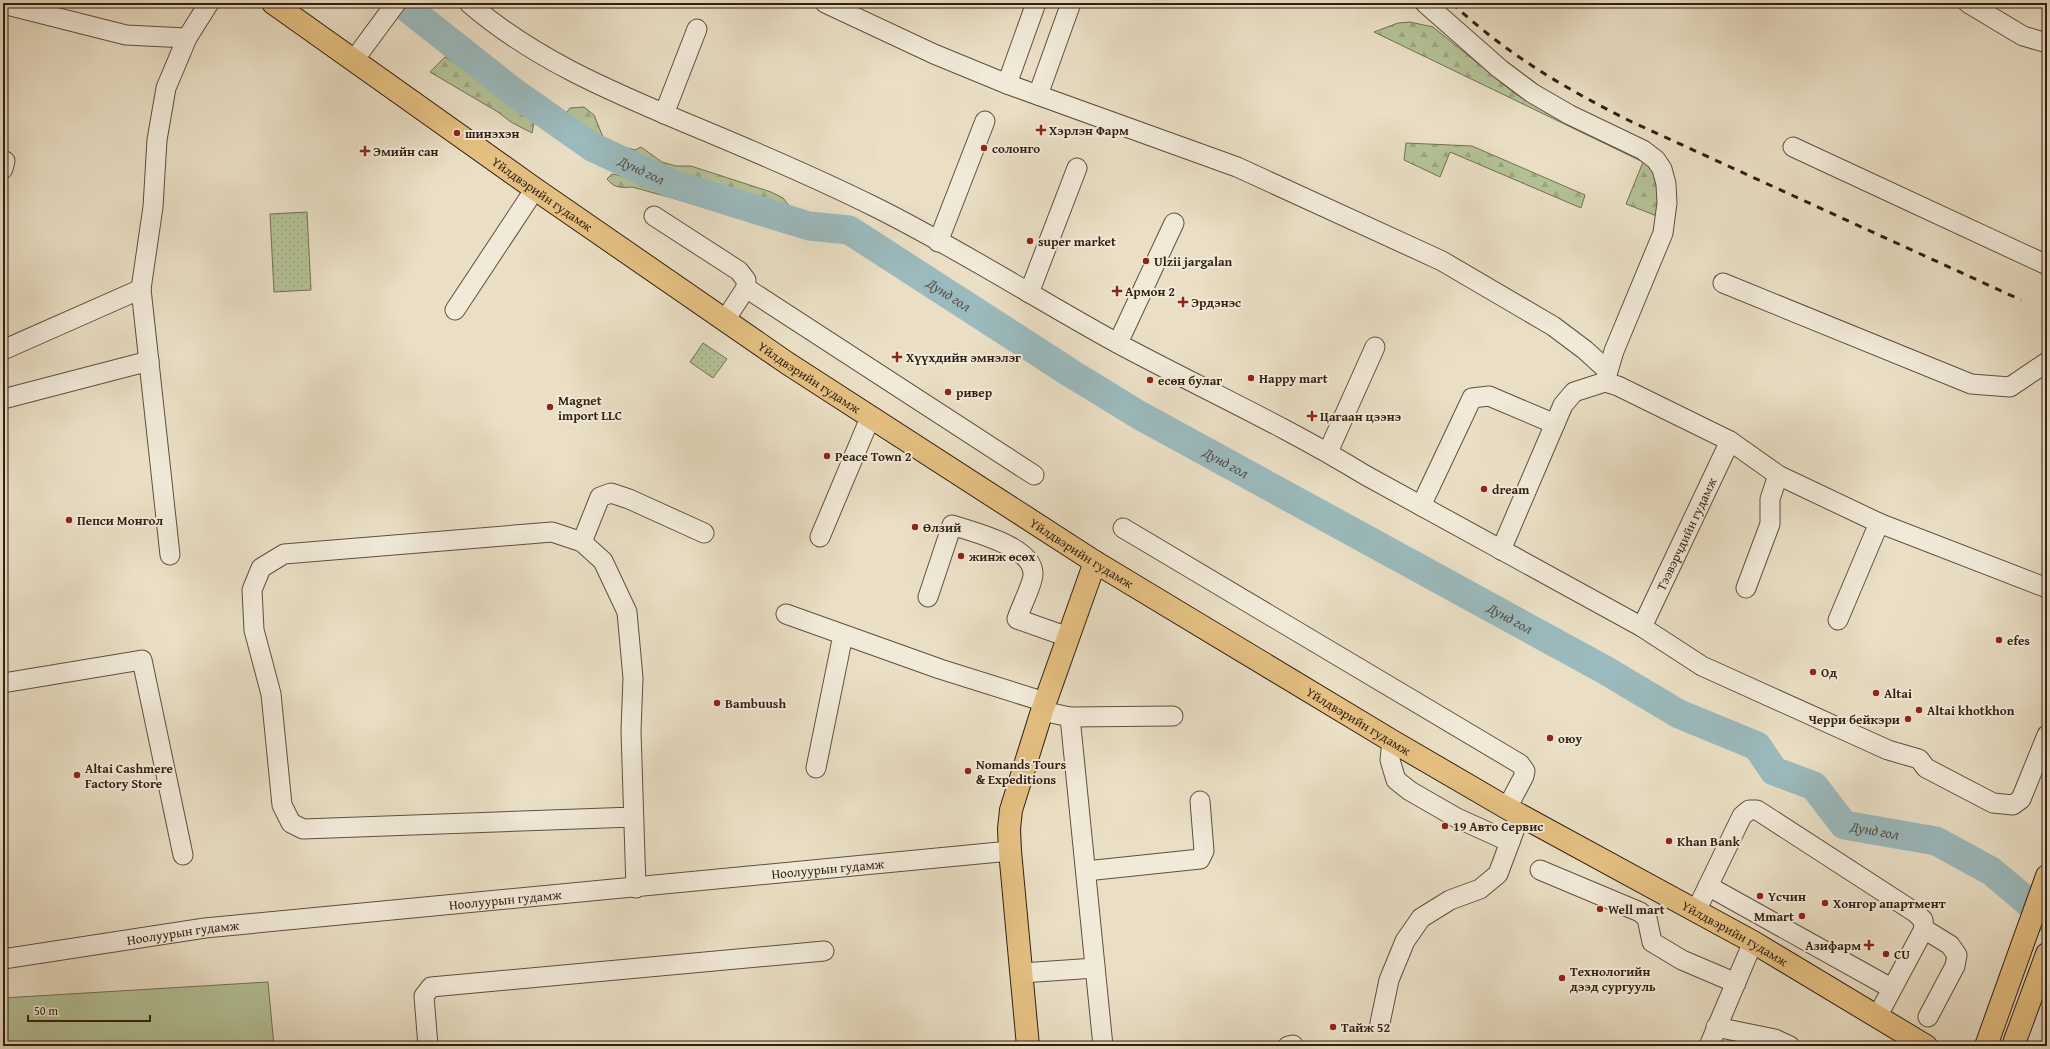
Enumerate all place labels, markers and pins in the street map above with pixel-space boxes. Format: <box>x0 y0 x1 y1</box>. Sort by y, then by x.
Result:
place label: Хэрлэн Фарм <box>1049 121 1129 140</box>
place label: шинэхэн <box>465 124 519 143</box>
marker: Хэрлэн Фарм <box>1036 125 1046 135</box>
marker: шинэхэн <box>452 128 462 138</box>
place label: солонго <box>992 139 1040 158</box>
place label: Эмийн сан <box>373 142 439 161</box>
marker: солонго <box>979 143 989 153</box>
marker: Эмийн сан <box>360 146 370 156</box>
place label: super market <box>1038 232 1116 251</box>
marker: super market <box>1025 236 1035 246</box>
place label: Ulzii jargalan <box>1154 252 1233 271</box>
marker: Ulzii jargalan <box>1141 256 1151 266</box>
place label: Армон 2 <box>1125 282 1175 301</box>
marker: Армон 2 <box>1112 286 1122 296</box>
place label: Эрдэнэс <box>1191 293 1241 312</box>
marker: Эрдэнэс <box>1178 297 1188 307</box>
place label: Хүүхдийн эмнэлэг <box>906 348 1021 367</box>
marker: Хүүхдийн эмнэлэг <box>891 351 903 363</box>
place label: Happy mart <box>1259 369 1328 388</box>
place label: есөн булаг <box>1158 371 1222 390</box>
marker: Happy mart <box>1246 373 1256 383</box>
marker: есөн булаг <box>1145 375 1155 385</box>
place label: ривер <box>956 383 993 402</box>
marker: ривер <box>943 387 953 397</box>
place label: Magnet import LLC <box>558 391 622 425</box>
marker: Magnet import LLC <box>545 402 555 412</box>
place label: Цагаан цээнэ <box>1320 407 1401 426</box>
marker: Цагаан цээнэ <box>1307 411 1317 421</box>
place label: Peace Town 2 <box>835 447 912 466</box>
marker: Peace Town 2 <box>822 451 832 461</box>
place label: dream <box>1492 480 1530 499</box>
marker: dream <box>1479 484 1489 494</box>
place label: Пепси Монгол <box>77 511 163 530</box>
marker: Пепси Монгол <box>64 515 74 525</box>
place label: Өлзий <box>923 518 961 537</box>
marker: Өлзий <box>910 522 920 532</box>
place label: жинж өсөх <box>969 547 1035 566</box>
marker: жинж өсөх <box>956 551 966 561</box>
place label: efes <box>2007 631 2030 650</box>
marker: efes <box>1994 635 2004 645</box>
place label: Од <box>1821 663 1837 682</box>
marker: Од <box>1808 667 1818 677</box>
place label: Altai <box>1884 684 1912 703</box>
marker: Altai <box>1871 688 1881 698</box>
place label: Bambuush <box>725 694 786 713</box>
marker: Bambuush <box>712 698 722 708</box>
place label: Altai khotkhon <box>1927 701 2015 720</box>
marker: Altai khotkhon <box>1914 705 1924 715</box>
place label: Черри бейкэри <box>1808 710 1900 729</box>
marker: Черри бейкэри <box>1903 714 1913 724</box>
place label: оюу <box>1558 729 1582 748</box>
marker: оюу <box>1545 733 1555 743</box>
place label: Nomands Tours & Expeditions <box>976 755 1067 789</box>
place label: Altai Cashmere Factory Store <box>85 759 173 793</box>
marker: Nomands Tours & Expeditions <box>963 766 973 776</box>
marker: Altai Cashmere Factory Store <box>72 770 82 780</box>
place label: 19 Авто Сервис <box>1453 817 1543 836</box>
marker: 19 Авто Сервис <box>1440 821 1450 831</box>
place label: Khan Bank <box>1677 832 1740 851</box>
marker: Khan Bank <box>1664 836 1674 846</box>
place label: Үсчин <box>1768 887 1806 906</box>
marker: Үсчин <box>1755 891 1765 901</box>
place label: Хонгор апартмент <box>1833 894 1946 913</box>
marker: Хонгор апартмент <box>1820 898 1830 908</box>
place label: Well mart <box>1608 900 1665 919</box>
marker: Well mart <box>1595 904 1605 914</box>
place label: Mmart <box>1754 907 1794 926</box>
marker: Mmart <box>1797 911 1807 921</box>
place label: Азифарм <box>1805 936 1861 955</box>
marker: Азифарм <box>1864 940 1874 950</box>
place label: CU <box>1894 945 1910 964</box>
marker: CU <box>1881 949 1891 959</box>
place label: Технологийн дээд сургууль <box>1570 962 1656 996</box>
marker: Технологийн дээд сургууль <box>1557 973 1567 983</box>
place label: Тайж 52 <box>1341 1018 1390 1037</box>
marker: Тайж 52 <box>1328 1022 1338 1032</box>

